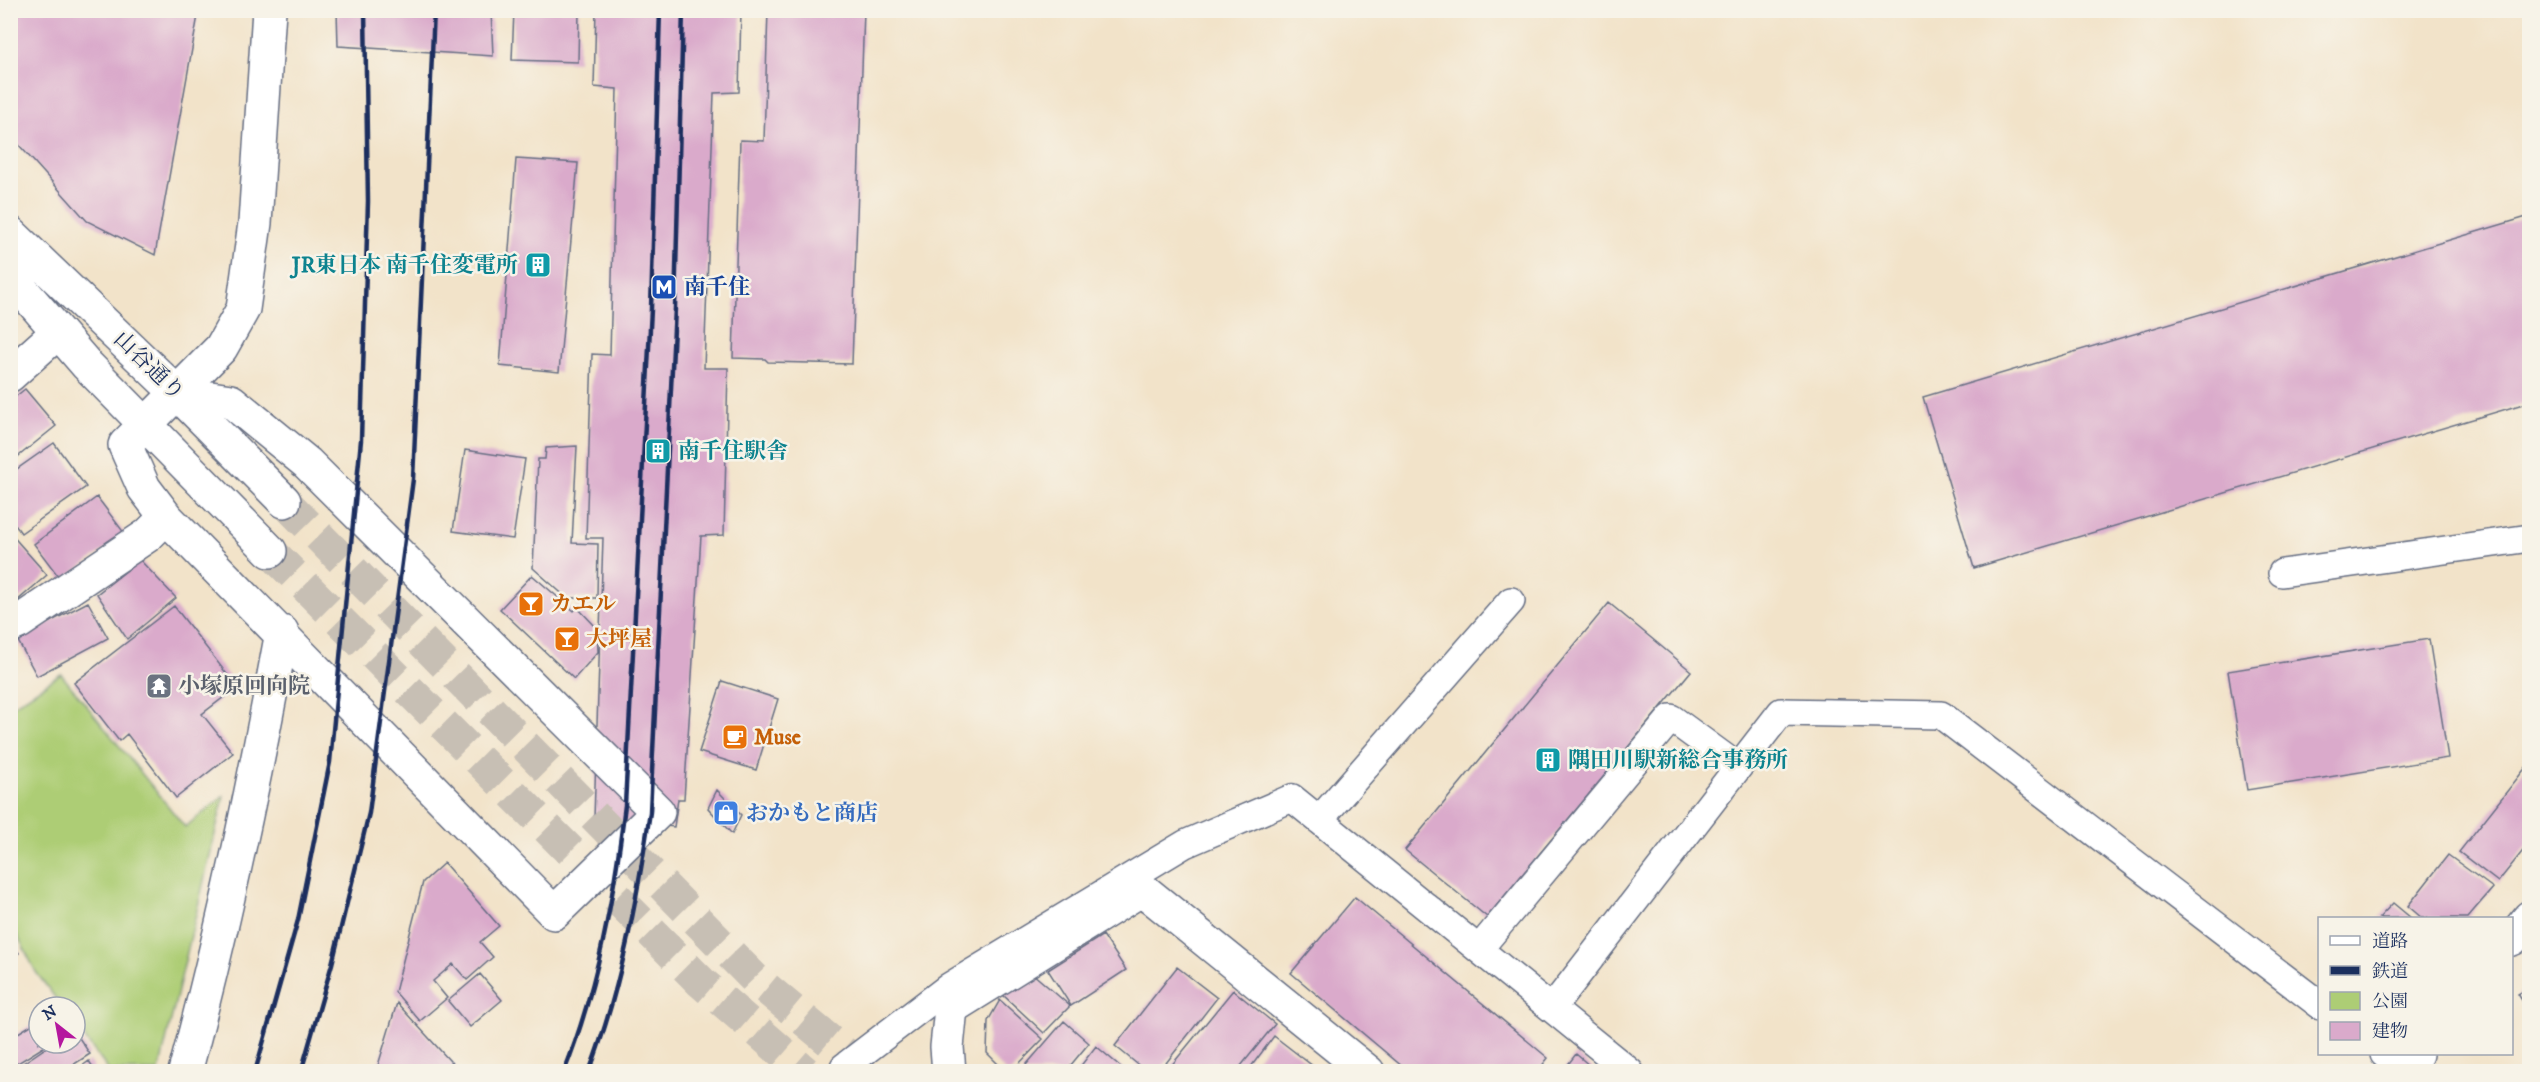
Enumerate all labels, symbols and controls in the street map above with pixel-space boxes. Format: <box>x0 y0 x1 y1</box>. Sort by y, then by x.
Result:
building icon: JR東日本 南千住変電所 <box>523 250 553 280</box>
place label: JR東日本 南千住変電所 <box>289 252 518 279</box>
metro station icon: 南千住 <box>649 272 679 302</box>
place label: 南千住 <box>684 274 750 301</box>
street label: 山谷通り <box>108 326 190 406</box>
building icon: 南千住駅舎 <box>643 436 673 466</box>
place label: 南千住駅舎 <box>678 438 788 465</box>
bar icon: カエル <box>516 589 546 619</box>
place label: カエル <box>550 591 616 618</box>
bar icon: 大坪屋 <box>552 624 582 654</box>
place label: 大坪屋 <box>586 626 652 653</box>
temple icon: 小塚原回向院 <box>144 671 174 701</box>
place label: 小塚原回向院 <box>178 673 310 700</box>
cafe icon: Muse <box>720 722 750 752</box>
place label: Muse <box>754 724 801 751</box>
building icon: 隅田川駅新総合事務所 <box>1533 745 1563 775</box>
place label: 隅田川駅新総合事務所 <box>1568 747 1788 774</box>
shop icon: おかもと商店 <box>711 798 741 828</box>
place label: おかもと商店 <box>746 800 878 827</box>
legend <box>2318 917 2513 1055</box>
text: 道路 <box>2372 931 2408 953</box>
text: 鉄道 <box>2372 961 2408 983</box>
text: 公園 <box>2372 991 2408 1013</box>
north arrow <box>27 995 87 1055</box>
text: N <box>39 1001 61 1025</box>
text: 建物 <box>2372 1021 2408 1043</box>

